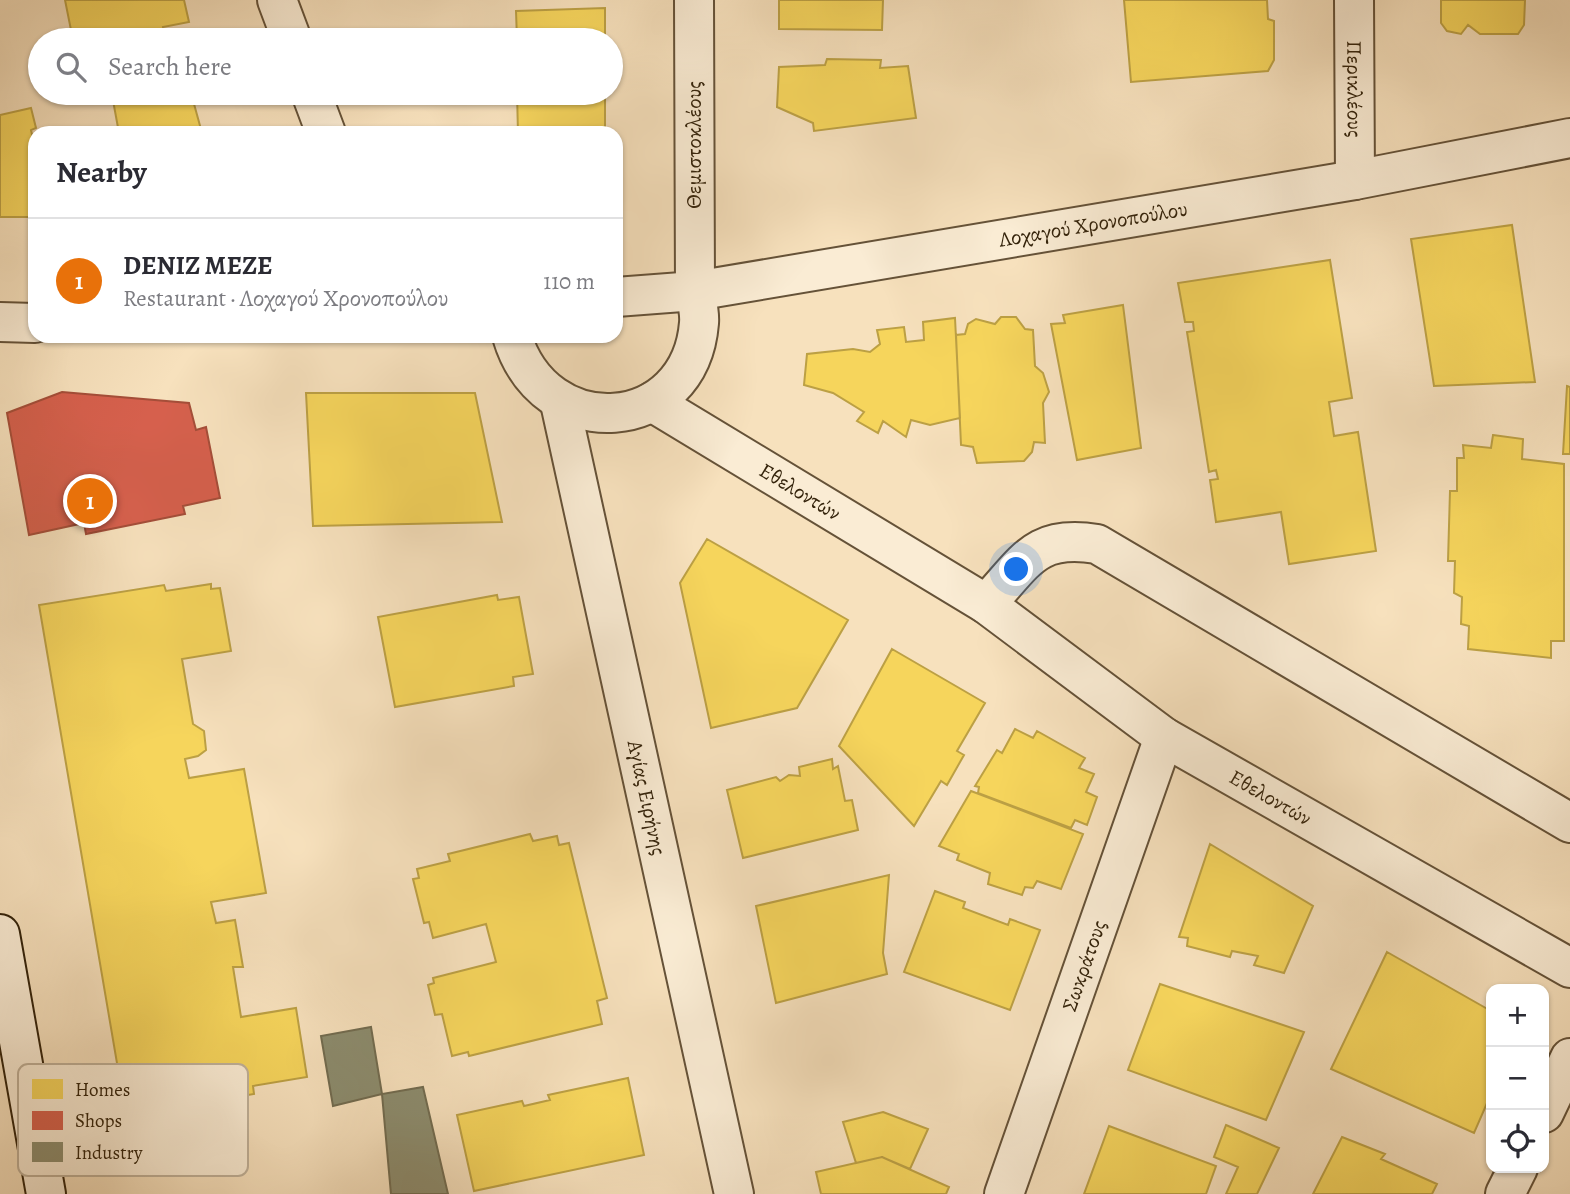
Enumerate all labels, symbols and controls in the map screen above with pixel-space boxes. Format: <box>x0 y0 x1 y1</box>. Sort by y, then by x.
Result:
search box <box>28 28 623 105</box>
street label: Περικλέους <box>1340 40 1369 138</box>
icon: search <box>52 48 90 86</box>
text: Search here <box>108 49 232 84</box>
street label: Θεμιστοκλέους <box>680 81 708 209</box>
text: Nearby <box>56 152 147 192</box>
street label: Λοχαγού Χρονοπούλου <box>996 194 1190 254</box>
text: DENIZ MEZE <box>123 248 273 283</box>
text: 1 <box>75 266 83 297</box>
text: 110 m <box>543 266 595 297</box>
text: Restaurant · Λοχαγού Χρονοπούλου <box>123 283 449 314</box>
street label: Εθελοντών <box>754 456 846 527</box>
pin: 1 <box>67 475 113 527</box>
your location <box>999 552 1033 586</box>
street label: Αγίας Ειρήνης <box>620 736 673 858</box>
street label: Εθελοντών <box>1224 763 1317 832</box>
street label: Σωκράτους <box>1055 916 1113 1015</box>
map controls <box>1486 984 1549 1173</box>
button: + <box>1486 984 1549 1047</box>
button: − <box>1486 1047 1549 1110</box>
legend <box>18 1064 248 1176</box>
text: Homes <box>75 1077 130 1103</box>
text: Shops <box>75 1108 122 1134</box>
button: locate <box>1486 1110 1549 1173</box>
text: Industry <box>75 1140 143 1166</box>

